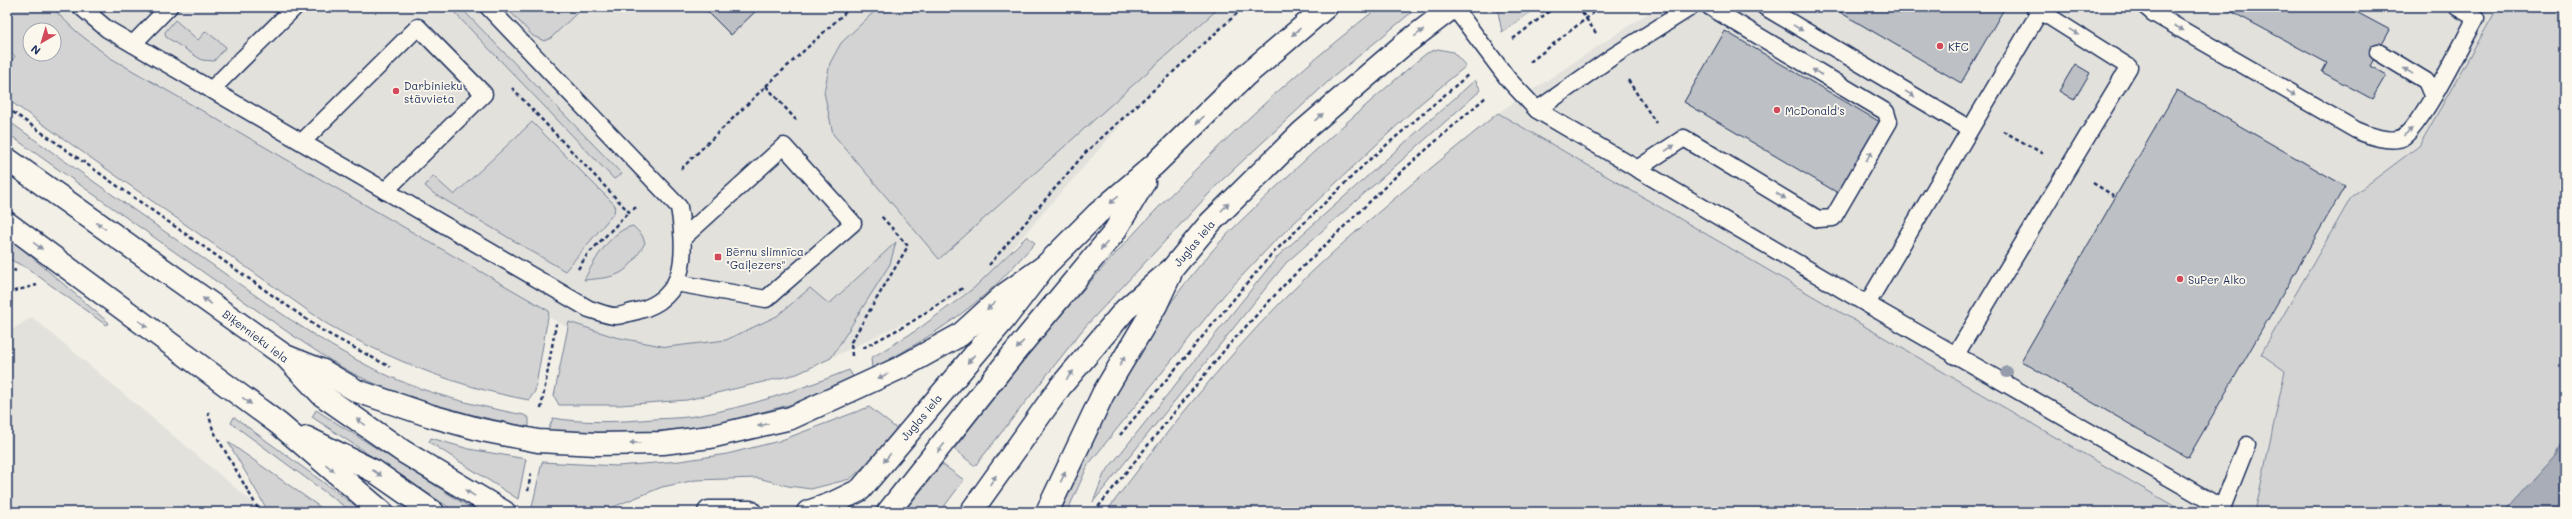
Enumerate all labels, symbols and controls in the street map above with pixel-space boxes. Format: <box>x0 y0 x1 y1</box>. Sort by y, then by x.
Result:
north arrow <box>22 22 62 62</box>
one-way arrow <box>1792 24 1804 31</box>
one-way arrow <box>2173 25 2185 32</box>
one-way arrow <box>1291 28 1302 37</box>
one-way arrow <box>2068 28 2079 35</box>
one-way arrow <box>1413 29 1424 38</box>
place label: KFC <box>1948 39 1969 54</box>
marker: KFC <box>1935 41 1945 51</box>
text: N <box>28 42 43 59</box>
one-way arrow <box>2402 67 2414 74</box>
one-way arrow <box>1811 68 1823 75</box>
place label: Darbinieku stāvvieta <box>404 78 462 106</box>
marker: Darbinieku stāvvieta <box>391 86 401 96</box>
one-way arrow <box>1904 90 1916 97</box>
one-way arrow <box>2285 90 2297 97</box>
place label: McDonald's <box>1785 103 1845 118</box>
marker: McDonald's <box>1772 105 1782 115</box>
one-way arrow <box>1314 113 1325 122</box>
one-way arrow <box>1195 115 1205 125</box>
one-way arrow <box>2402 128 2413 137</box>
one-way arrow <box>1664 144 1675 151</box>
one-way arrow <box>1866 150 1873 162</box>
one-way arrow <box>1775 193 1787 200</box>
one-way arrow <box>1109 195 1119 204</box>
one-way arrow <box>1221 202 1230 212</box>
street label: Juglas iela <box>1170 216 1218 270</box>
one-way arrow <box>96 222 106 230</box>
one-way arrow <box>1099 240 1108 251</box>
one-way arrow <box>33 242 44 251</box>
place label: Bērnu slimnīca "Gaiļezers" <box>726 244 804 273</box>
marker: Bērnu slimnīca "Gaiļezers" <box>713 252 723 262</box>
place label: SuPer Alko <box>2188 272 2246 287</box>
marker: SuPer Alko <box>2175 274 2185 284</box>
one-way arrow <box>202 297 213 305</box>
one-way arrow <box>987 301 996 310</box>
street label: Biķernieku iela <box>219 306 292 367</box>
one-way arrow <box>138 320 148 328</box>
one-way arrow <box>1016 340 1025 351</box>
one-way arrow <box>967 353 976 364</box>
one-way arrow <box>1118 355 1125 366</box>
one-way arrow <box>1065 369 1074 380</box>
one-way arrow <box>877 373 889 379</box>
street label: Juglas iela <box>897 390 945 444</box>
one-way arrow <box>242 397 253 405</box>
one-way arrow <box>356 418 366 426</box>
one-way arrow <box>757 422 769 428</box>
one-way arrow <box>629 440 641 447</box>
one-way arrow <box>936 442 945 453</box>
one-way arrow <box>883 453 892 463</box>
one-way arrow <box>326 463 335 472</box>
one-way arrow <box>372 469 382 477</box>
one-way arrow <box>1060 471 1066 482</box>
one-way arrow <box>989 475 997 485</box>
one-way arrow <box>464 490 476 497</box>

